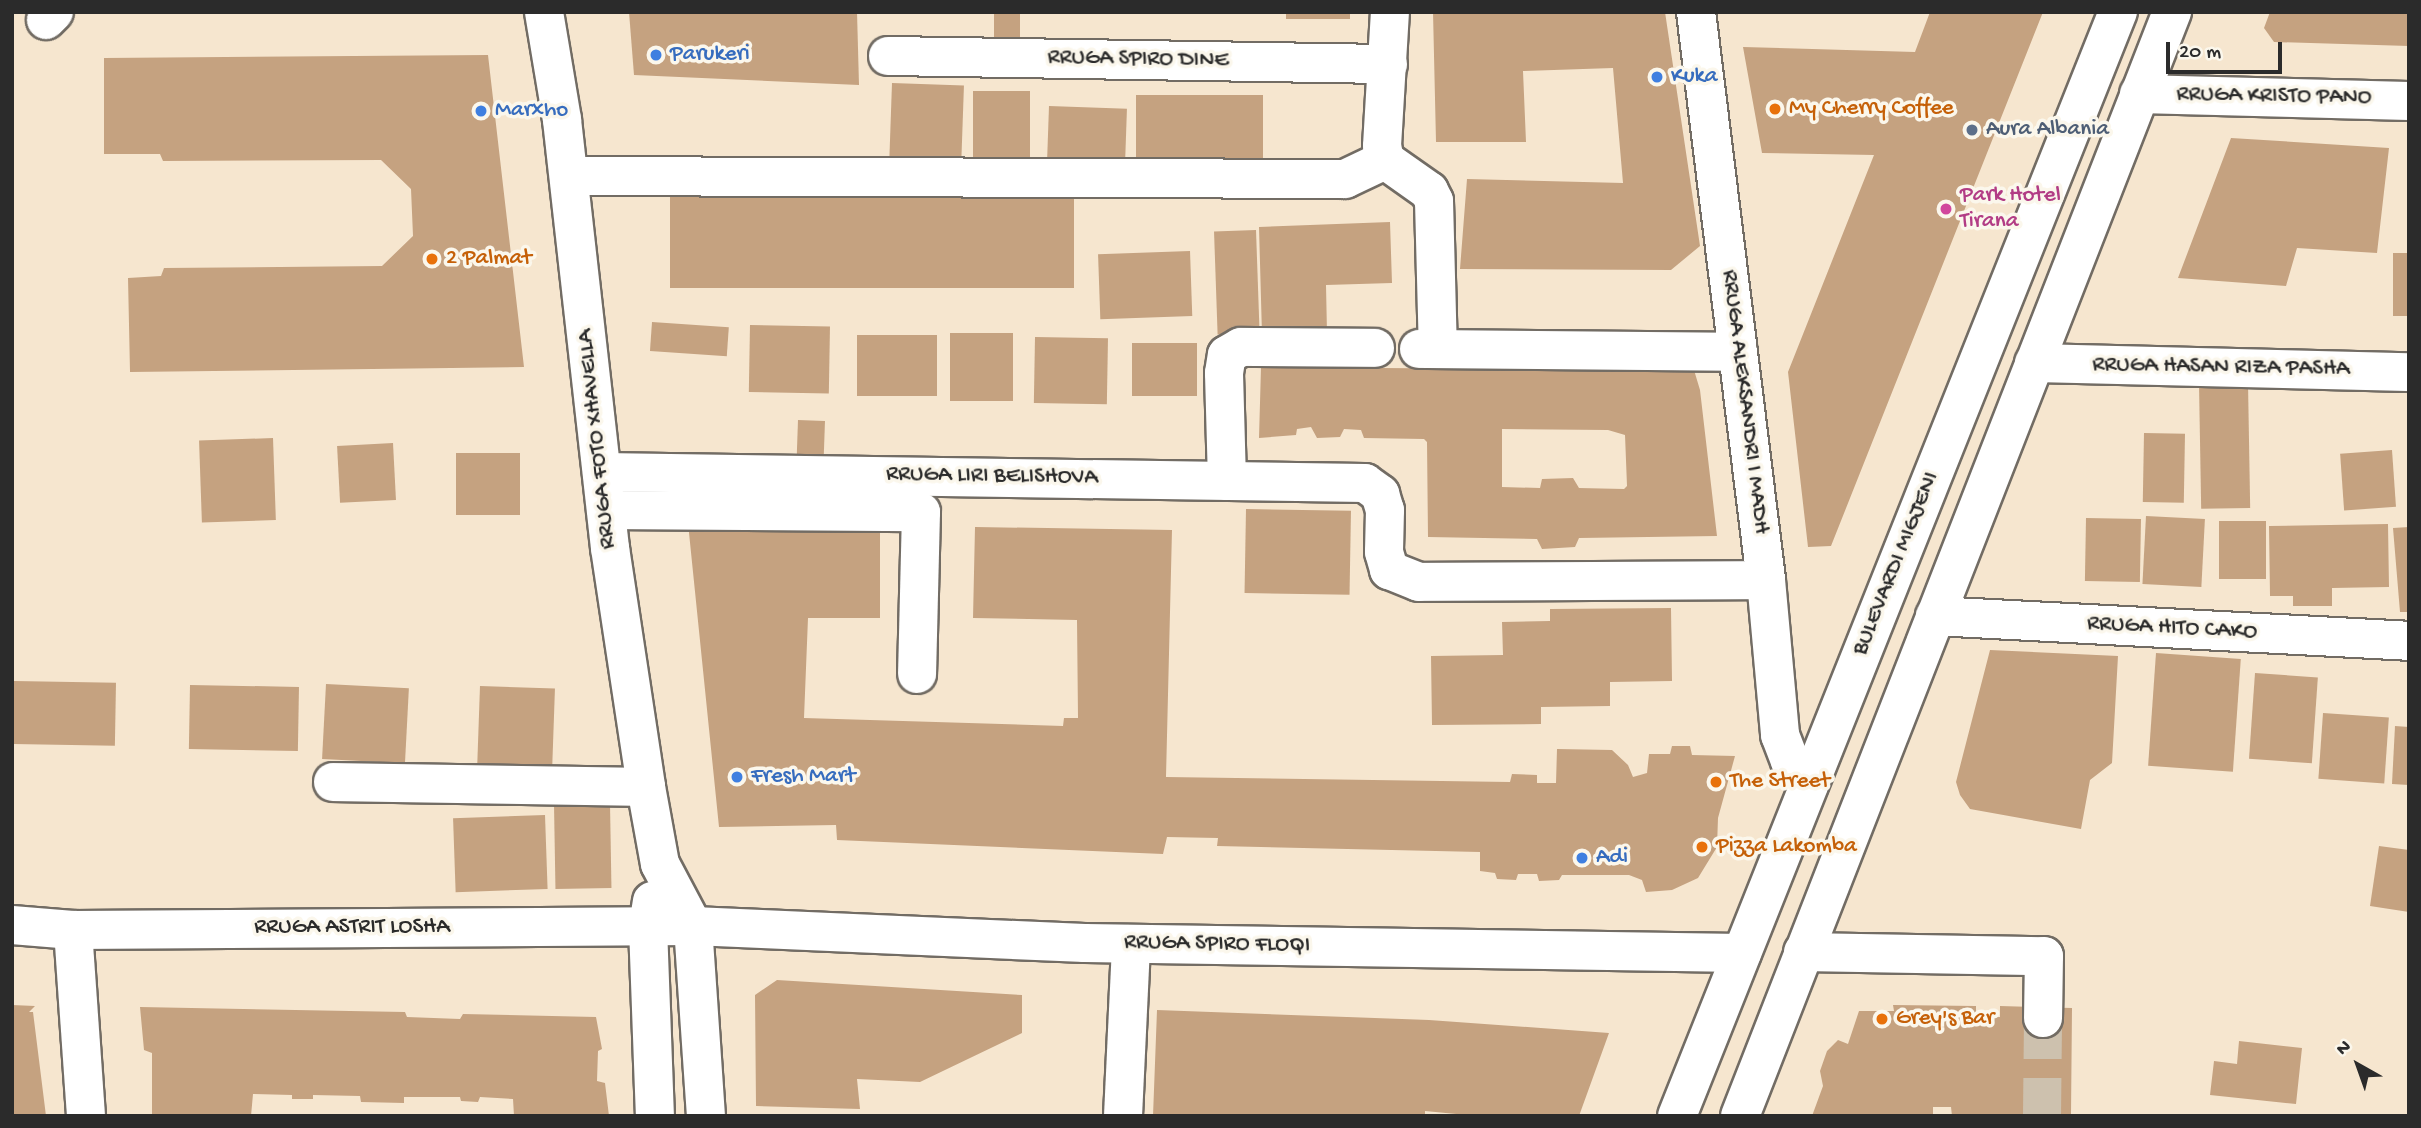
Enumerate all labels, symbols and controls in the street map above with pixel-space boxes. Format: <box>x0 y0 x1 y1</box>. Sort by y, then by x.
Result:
scale bar <box>2169 28 2284 72</box>
place label: Parukeri <box>670 41 750 69</box>
text: 20 m <box>2179 41 2221 66</box>
street label: RRUGA SPIRO DINE <box>1047 45 1229 75</box>
marker: Parukeri <box>648 47 664 63</box>
place label: Kuka <box>1671 63 1717 91</box>
marker: Kuka <box>1649 69 1665 85</box>
street label: RRUGA KRISTO PANO <box>2176 81 2372 113</box>
place label: My Cherry Coffee <box>1789 95 1954 123</box>
place label: Marxho <box>495 97 568 125</box>
marker: My Cherry Coffee <box>1767 101 1783 117</box>
marker: Marxho <box>473 103 489 119</box>
place label: Aura Albania <box>1986 116 2109 144</box>
marker: Aura Albania <box>1964 122 1980 138</box>
place label: Park Hotel Tirana <box>1960 182 2061 236</box>
marker: Park Hotel Tirana <box>1938 201 1954 217</box>
place label: 2 Palmat <box>446 245 532 273</box>
marker: 2 Palmat <box>424 251 440 267</box>
street label: RRUGA ALEKSANDRI I MADH <box>1714 268 1774 536</box>
street label: RRUGA FOTO XHAVELLA <box>573 328 623 550</box>
street label: RRUGA HASAN RIZA PASHA <box>2092 352 2350 384</box>
street label: RRUGA LIRI BELISHOVA <box>886 461 1098 493</box>
street label: BULEVARDI MIGJENI <box>1848 468 1946 660</box>
street label: RRUGA HITO CAKO <box>2086 611 2258 647</box>
place label: Fresh Mart <box>751 763 855 791</box>
place label: The Street <box>1730 768 1830 796</box>
marker: Fresh Mart <box>729 769 745 785</box>
marker: The Street <box>1708 774 1724 790</box>
place label: Pizza Lakomba <box>1716 833 1857 861</box>
marker: Pizza Lakomba <box>1694 839 1710 855</box>
place label: Adi <box>1596 844 1628 872</box>
marker: Adi <box>1574 850 1590 866</box>
street label: RRUGA ASTRIT LOSHA <box>254 914 450 942</box>
street label: RRUGA SPIRO FLOQI <box>1124 930 1310 960</box>
place label: Grey's Bar <box>1896 1005 1994 1033</box>
marker: Grey's Bar <box>1874 1011 1890 1027</box>
north arrow <box>2323 1030 2393 1100</box>
text: N <box>2332 1036 2356 1061</box>

